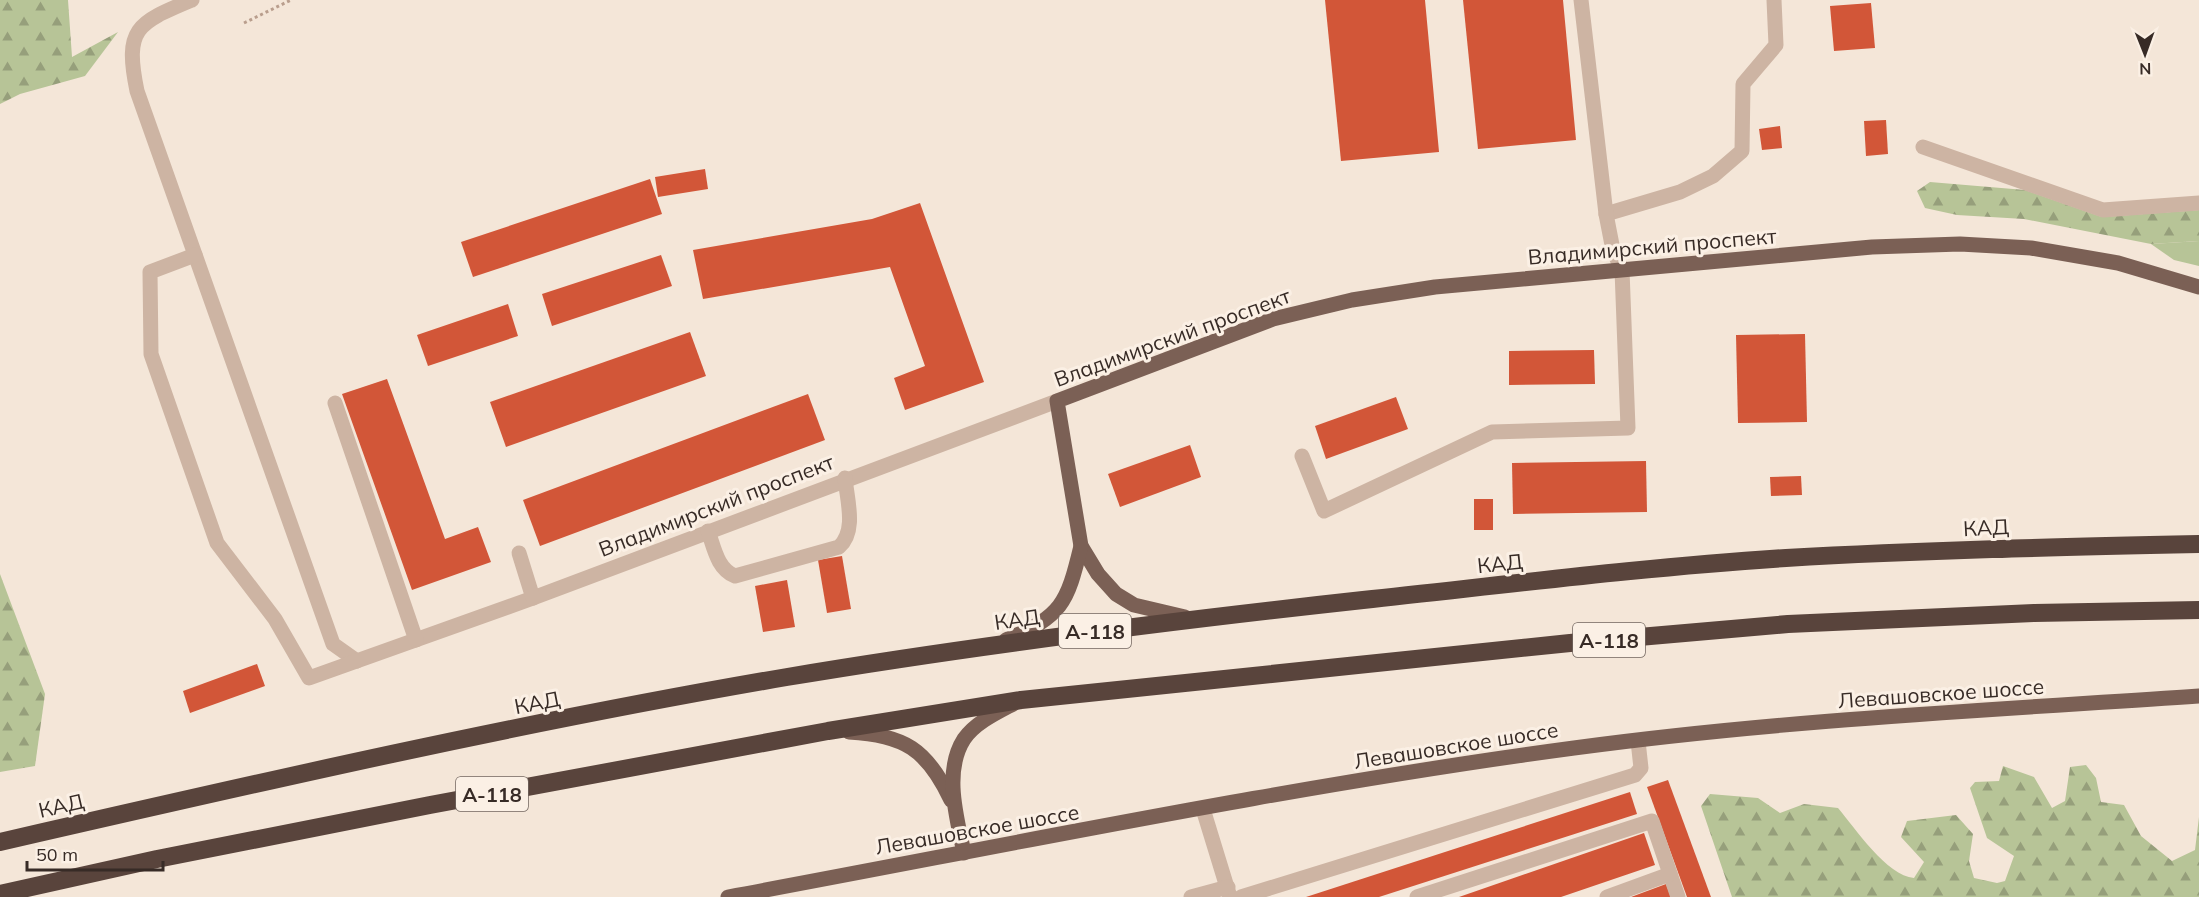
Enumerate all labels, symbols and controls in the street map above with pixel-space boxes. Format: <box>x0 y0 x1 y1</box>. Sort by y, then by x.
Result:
north arrow <box>2115 24 2175 84</box>
text: N <box>2139 59 2151 79</box>
street label: Владимирский проспект <box>1527 222 1778 270</box>
street label: Владимирский проспект <box>1050 282 1294 392</box>
street label: Владимирский проспект <box>595 448 838 562</box>
street label: КАД <box>1962 513 2010 541</box>
street label: КАД <box>1476 548 1524 578</box>
street label: КАД <box>993 603 1042 635</box>
road number: А-118 <box>1059 614 1131 648</box>
road number: А-118 <box>1573 623 1645 657</box>
street label: Левашовское шоссе <box>1837 673 2045 713</box>
street label: КАД <box>512 685 562 719</box>
street label: Левашовское шоссе <box>1352 716 1560 774</box>
road number: А-118 <box>456 777 528 811</box>
street label: КАД <box>36 787 86 823</box>
street label: Левашовское шоссе <box>873 798 1081 860</box>
scale bar <box>27 834 164 872</box>
text: 50 m <box>36 843 78 866</box>

